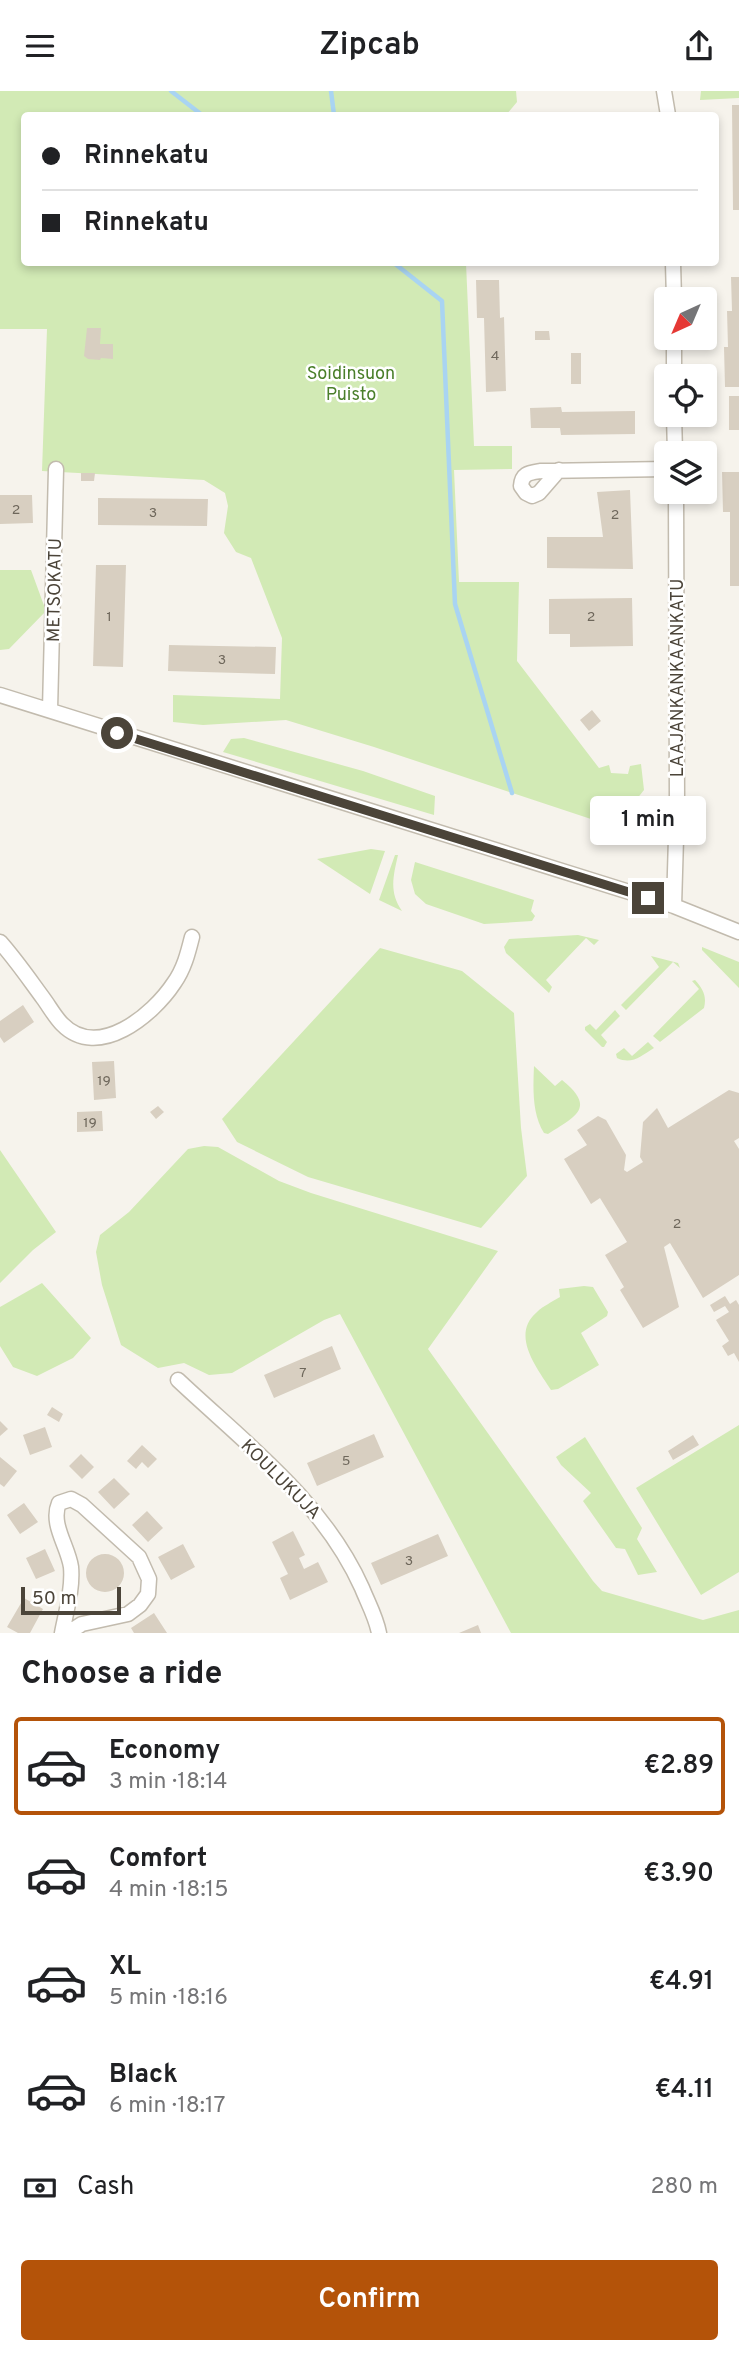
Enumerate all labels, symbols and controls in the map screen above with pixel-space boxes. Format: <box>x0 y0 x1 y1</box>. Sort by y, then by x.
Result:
text: Zipcab <box>319 26 420 66</box>
icon: menu <box>21 27 59 65</box>
icon: share <box>680 27 718 65</box>
text: Rinnekatu <box>84 140 209 173</box>
text: Rinnekatu <box>84 207 209 240</box>
north arrow <box>654 287 718 350</box>
map controls <box>654 287 717 504</box>
house number: 4 <box>491 348 499 365</box>
park label: Soidinsuon Puisto <box>307 363 395 407</box>
button: locate <box>654 364 717 427</box>
button: layers <box>654 441 717 504</box>
house number: 2 <box>12 502 20 519</box>
house number: 3 <box>149 505 157 522</box>
house number: 2 <box>611 507 619 524</box>
street label: METSOKATU <box>43 538 68 642</box>
street label: LAAJANKANKAANKATU <box>667 579 690 777</box>
house number: 1 <box>106 609 112 626</box>
house number: 2 <box>587 609 595 626</box>
house number: 3 <box>218 652 226 669</box>
route start <box>101 717 133 749</box>
callout: 1 min <box>590 797 706 845</box>
text: 1 min <box>621 806 675 835</box>
route end <box>632 882 664 914</box>
house number: 19 <box>97 1073 111 1090</box>
house number: 19 <box>83 1115 97 1132</box>
house number: 2 <box>673 1216 681 1233</box>
house number: 7 <box>299 1365 307 1382</box>
street label: KOULUKUJA <box>235 1435 325 1525</box>
house number: 5 <box>342 1453 350 1470</box>
house number: 3 <box>405 1553 413 1570</box>
scale bar <box>21 1584 121 1616</box>
text: 50 m <box>32 1587 77 1611</box>
text: Choose a ride <box>21 1655 222 1695</box>
icon: car <box>25 1735 88 1798</box>
text: Economy <box>109 1735 220 1768</box>
text: €2.89 <box>644 1750 714 1783</box>
text: 3 min · 18:14 <box>109 1768 228 1797</box>
icon: car <box>25 1843 88 1906</box>
text: Comfort <box>109 1843 207 1876</box>
text: €3.90 <box>644 1858 714 1891</box>
text: 4 min · 18:15 <box>109 1876 228 1905</box>
icon: car <box>25 1951 88 2014</box>
text: XL <box>109 1951 141 1984</box>
text: €4.91 <box>649 1966 714 1999</box>
text: 5 min · 18:16 <box>109 1984 228 2013</box>
icon: car <box>25 2059 88 2122</box>
text: Black <box>109 2059 178 2092</box>
text: €4.11 <box>655 2074 714 2107</box>
text: 6 min · 18:17 <box>109 2092 226 2121</box>
icon: cash <box>21 2169 59 2207</box>
text: Cash <box>77 2171 134 2204</box>
text: 280 m <box>650 2173 718 2202</box>
button: Confirm <box>21 2260 718 2340</box>

